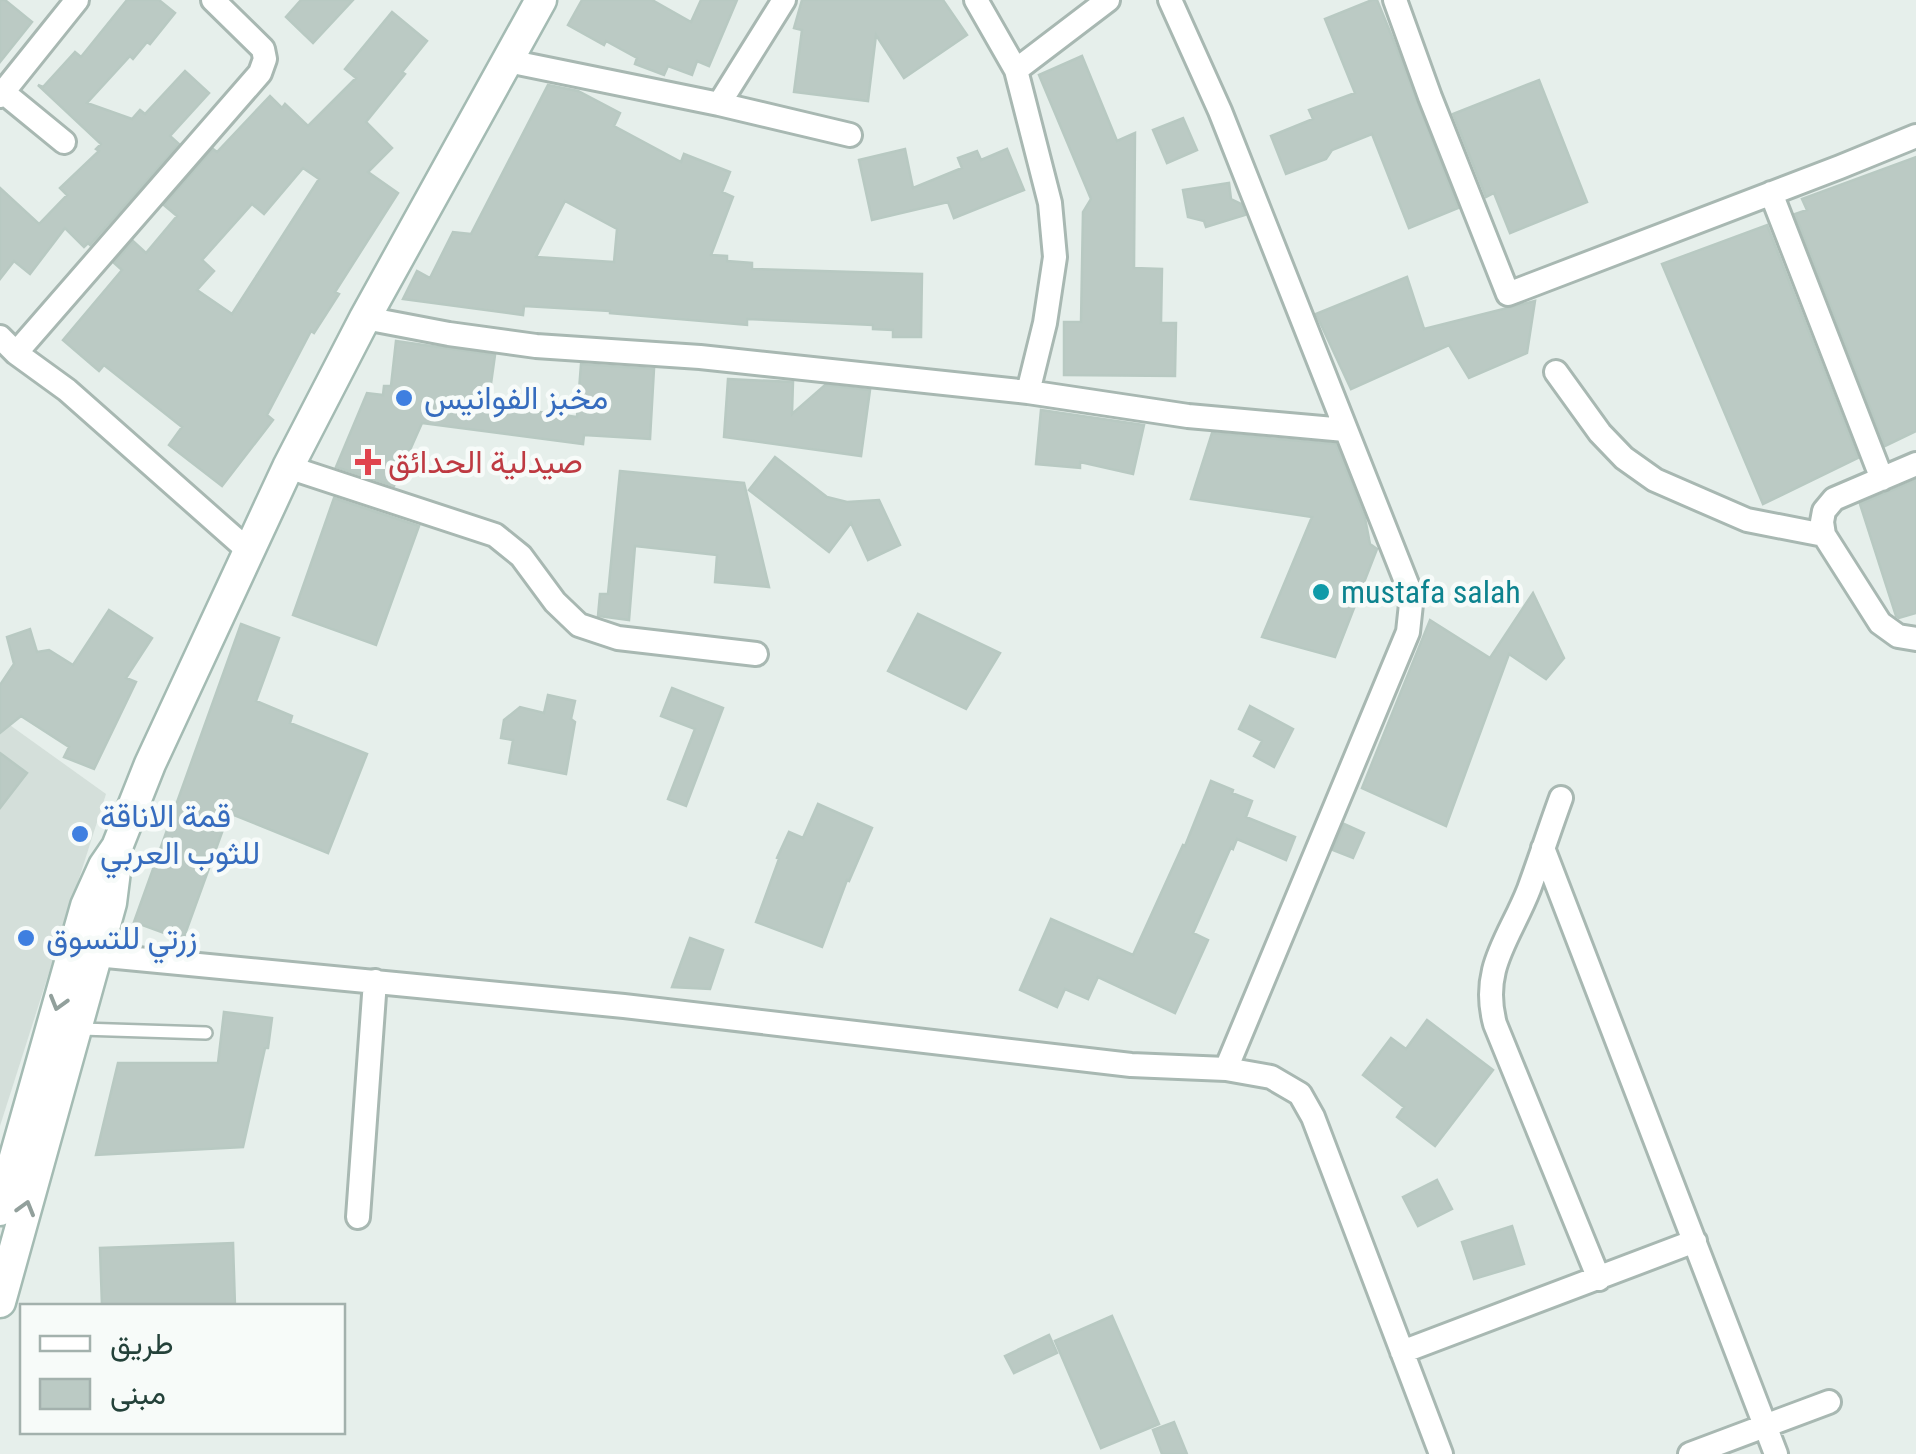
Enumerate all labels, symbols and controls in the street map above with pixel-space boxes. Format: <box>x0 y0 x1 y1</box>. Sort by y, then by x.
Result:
place label: مخبز الفوانيس <box>424 379 608 418</box>
marker: مخبز الفوانيس <box>393 387 415 409</box>
place label: صيدلية الحدائق <box>388 443 583 481</box>
marker: صيدلية الحدائق <box>357 451 379 473</box>
place label: mustafa salah <box>1341 573 1521 611</box>
marker: mustafa salah <box>1310 581 1332 603</box>
place label: قمة الاناقة للثوب العربي <box>100 797 260 879</box>
marker: قمة الاناقة للثوب العربي <box>69 823 91 845</box>
place label: زرتي للتسوق <box>46 919 197 964</box>
marker: زرتي للتسوق <box>15 927 37 949</box>
one-way arrow <box>49 994 70 1011</box>
one-way arrow <box>15 1199 36 1217</box>
legend <box>20 1304 345 1434</box>
text: طريق <box>110 1326 174 1362</box>
text: مبنى <box>110 1376 166 1412</box>

